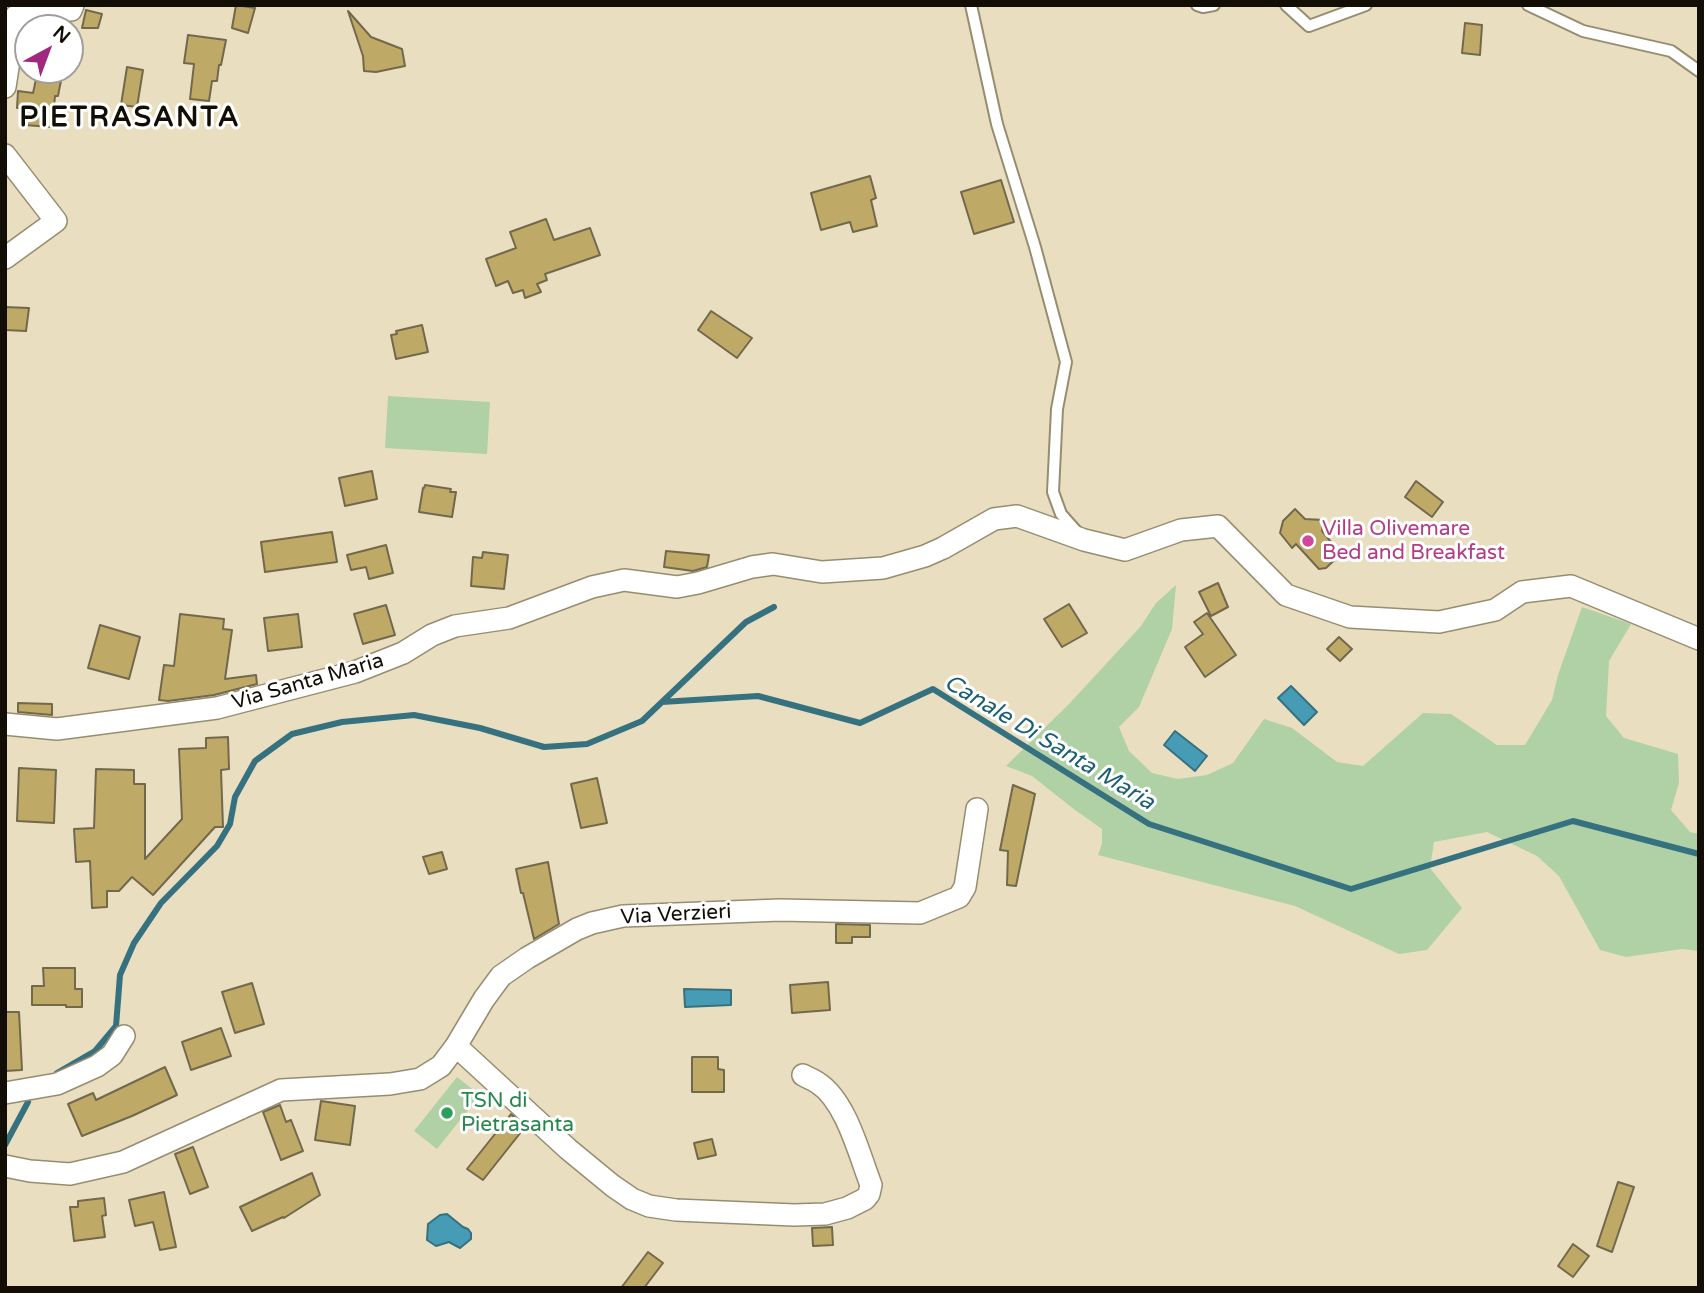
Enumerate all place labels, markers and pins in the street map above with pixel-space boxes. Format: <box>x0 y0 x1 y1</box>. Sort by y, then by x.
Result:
place label: Villa Olivemare Bed and Breakfast <box>1322 516 1505 566</box>
marker: Villa Olivemare Bed and Breakfast <box>1300 533 1316 549</box>
place label: TSN di Pietrasanta <box>461 1088 574 1138</box>
marker: TSN di Pietrasanta <box>439 1105 455 1121</box>

